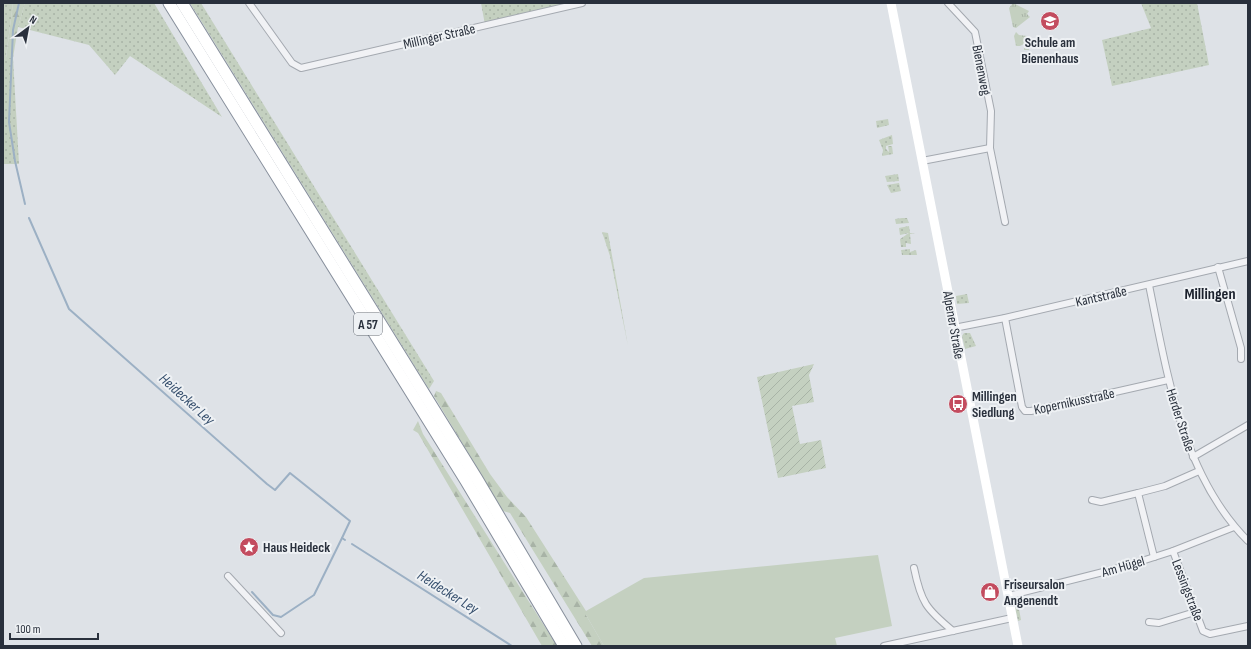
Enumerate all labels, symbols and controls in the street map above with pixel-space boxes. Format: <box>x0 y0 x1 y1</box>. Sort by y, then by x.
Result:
north arrow <box>8 8 48 48</box>
school or university icon: Schule am Bienenhaus <box>1039 10 1061 32</box>
text: N <box>27 13 39 27</box>
street label: Millinger Straße <box>401 20 477 53</box>
place label: Schule am Bienenhaus <box>1021 34 1079 67</box>
street label: Bienenweg <box>968 43 995 97</box>
street label: Kantstraße <box>1074 282 1128 311</box>
district label: Millingen <box>1184 285 1236 304</box>
street label: Alpener Straße <box>939 289 968 361</box>
road number: A 57 <box>354 313 382 335</box>
water label: Heidecker Ley <box>155 369 219 430</box>
street label: Kopernikusstraße <box>1032 385 1116 418</box>
street label: Herder Straße <box>1162 387 1199 454</box>
place label: Millingen Siedlung <box>972 388 1017 421</box>
bus stop icon: Millingen Siedlung <box>947 393 969 415</box>
place icon: Haus Heideck <box>238 536 260 558</box>
place label: Haus Heideck <box>263 539 330 556</box>
street label: Am Hügel <box>1099 552 1147 581</box>
street label: Lessingstraße <box>1168 557 1207 623</box>
water label: Heidecker Ley <box>414 566 483 619</box>
place label: Friseursalon Angenendt <box>1003 576 1065 609</box>
shop icon: Friseursalon Angenendt <box>979 581 1001 603</box>
scale bar <box>10 615 98 641</box>
text: 100 m <box>16 622 41 637</box>

